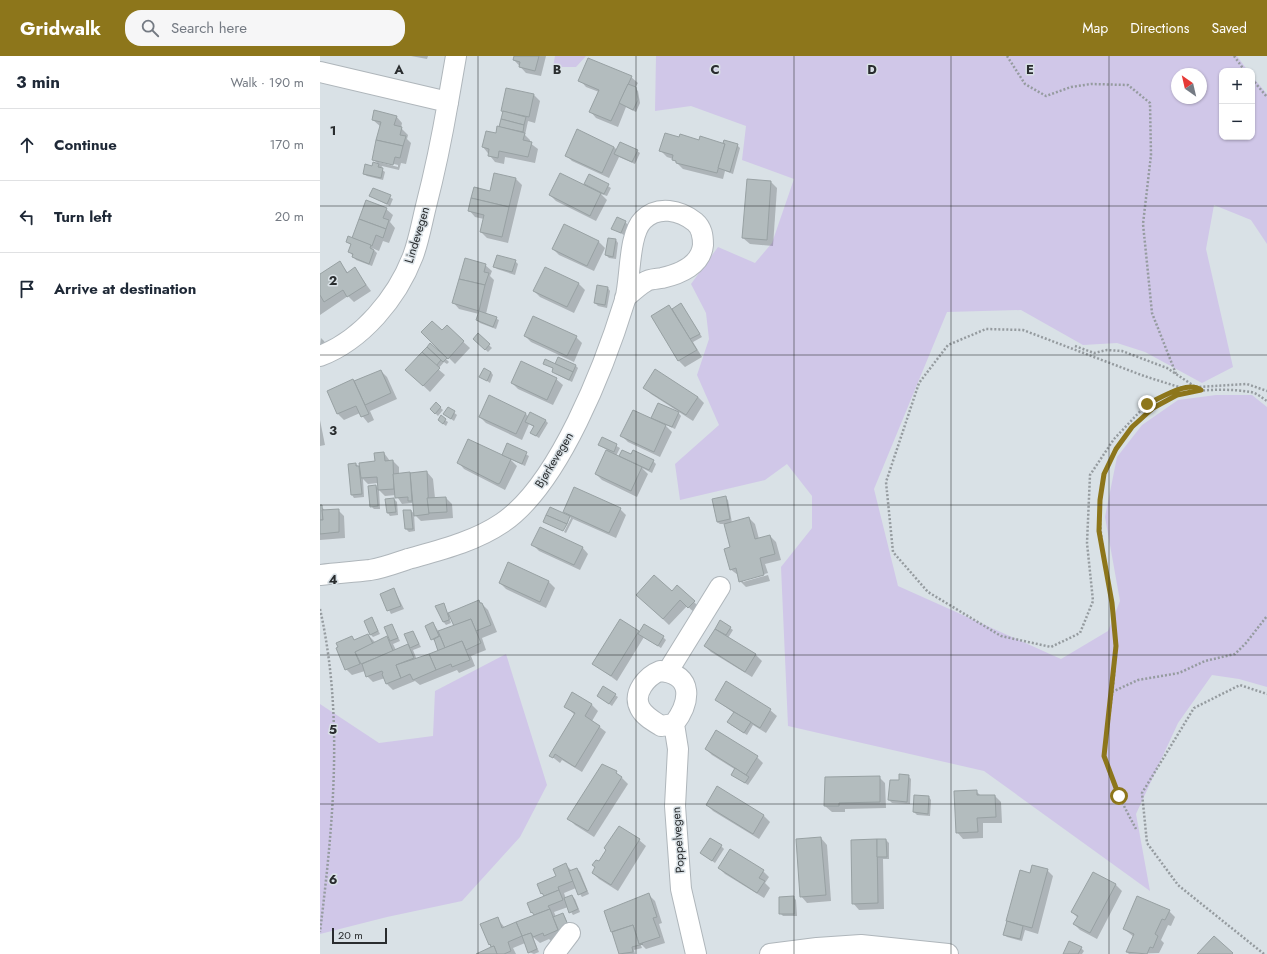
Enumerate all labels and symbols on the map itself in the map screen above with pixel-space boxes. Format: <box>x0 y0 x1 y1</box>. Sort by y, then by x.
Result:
text: A <box>393 60 404 79</box>
text: B <box>553 60 562 79</box>
text: C <box>710 60 720 79</box>
text: D <box>867 60 877 79</box>
text: E <box>1026 60 1034 79</box>
north arrow <box>1171 68 1207 104</box>
text: 1 <box>330 121 336 140</box>
street label: Lindevegen <box>400 205 434 265</box>
text: 2 <box>329 271 337 290</box>
route end <box>1138 395 1156 413</box>
text: 3 <box>329 421 337 440</box>
street label: Bjørkevegen <box>530 429 578 491</box>
text: 4 <box>328 570 338 589</box>
text: 5 <box>329 720 337 739</box>
route start <box>1110 787 1128 805</box>
street label: Poppelvegen <box>667 806 689 874</box>
text: 6 <box>329 870 338 889</box>
scale bar <box>332 926 387 945</box>

